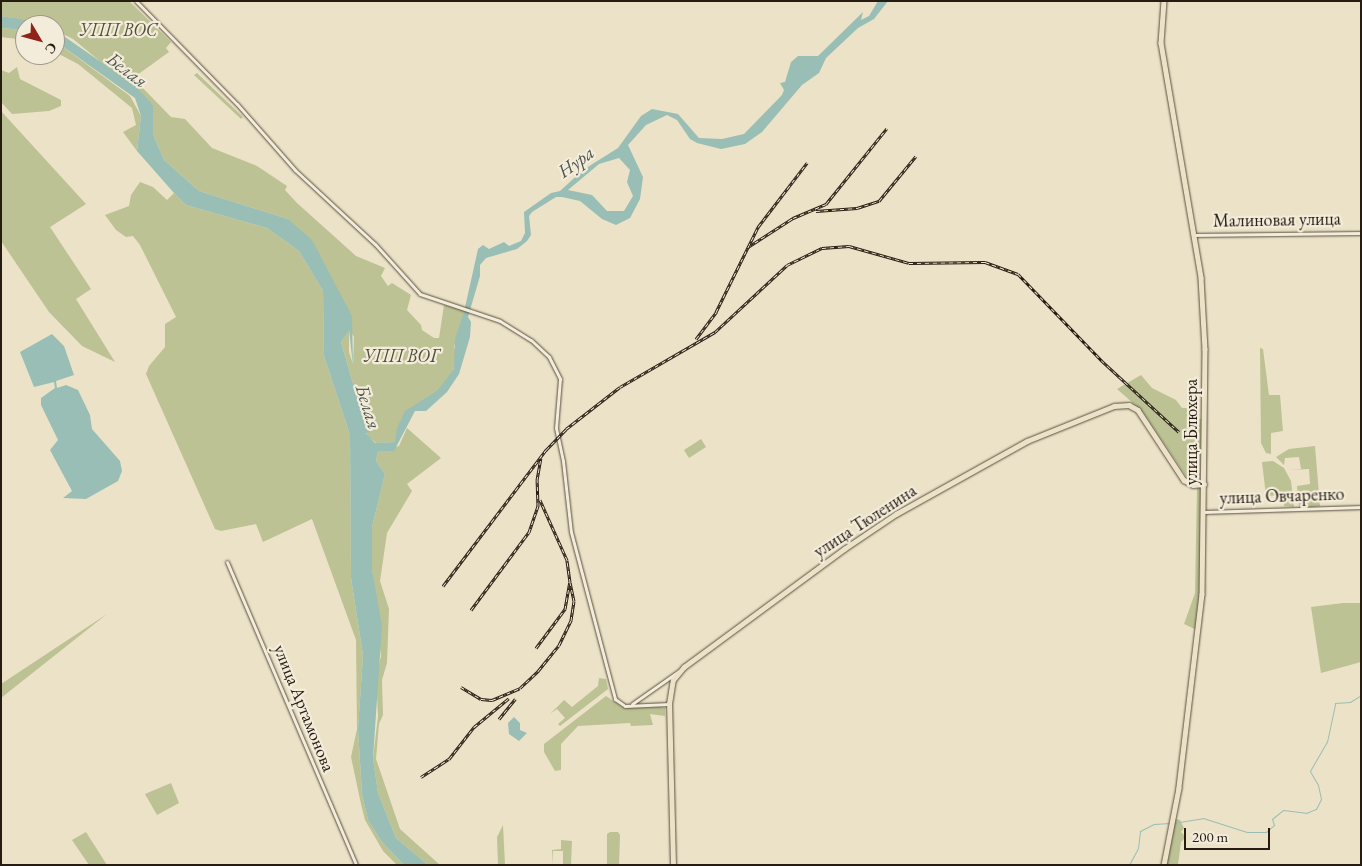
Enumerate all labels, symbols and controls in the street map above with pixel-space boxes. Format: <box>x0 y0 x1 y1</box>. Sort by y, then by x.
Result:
north arrow <box>15 15 65 65</box>
park label: УПП ВОС <box>79 19 157 41</box>
text: С <box>41 39 61 58</box>
water label: Белая <box>102 47 152 93</box>
water label: Нура <box>553 141 599 183</box>
street label: Малиновая улица <box>1213 208 1341 232</box>
park label: УПП ВОГ <box>363 345 439 367</box>
street label: улица Блюхера <box>1180 379 1202 485</box>
water label: Белая <box>350 382 386 432</box>
street label: улица Тюленина <box>809 480 921 562</box>
street label: улица Овчаренко <box>1219 483 1345 509</box>
street label: улица Артамонова <box>269 641 339 775</box>
scale bar <box>1187 818 1273 850</box>
text: 200 m <box>1192 827 1228 846</box>

